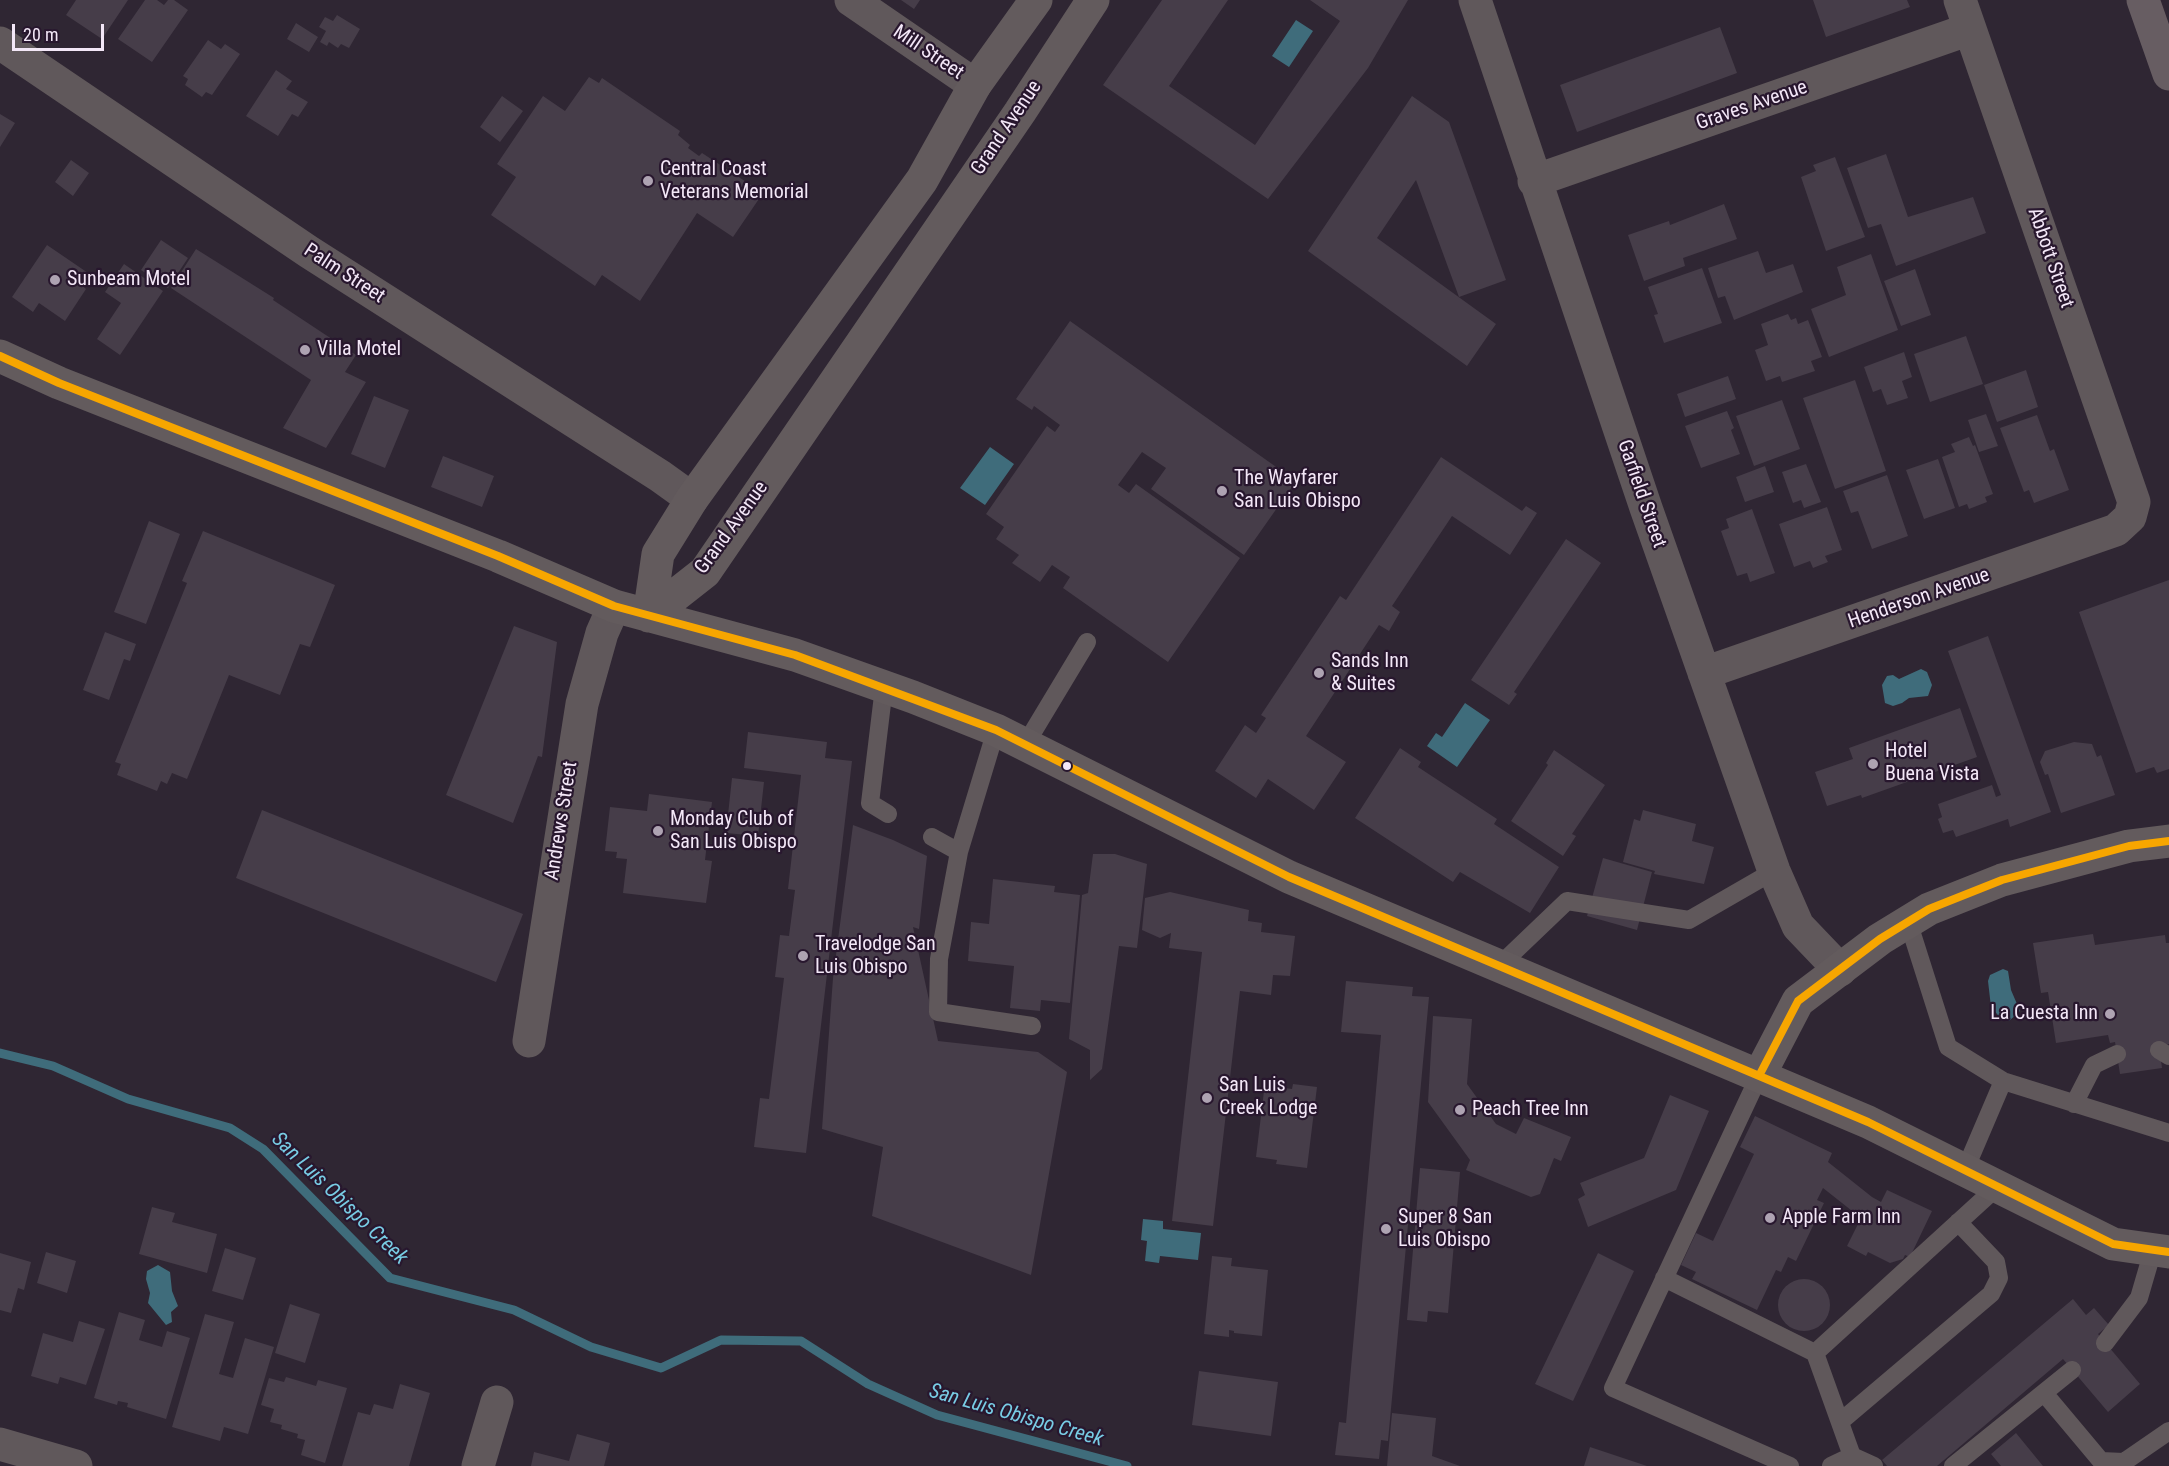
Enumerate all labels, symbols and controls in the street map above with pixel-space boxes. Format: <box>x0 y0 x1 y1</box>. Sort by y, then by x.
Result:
scale bar <box>15 12 106 50</box>
street label: Mill Street <box>888 21 968 85</box>
text: 20 m <box>23 24 58 45</box>
street label: Grand Avenue <box>967 76 1047 180</box>
street label: Graves Avenue <box>1693 76 1811 136</box>
place label: Central Coast Veterans Memorial <box>660 158 809 205</box>
marker: Central Coast Veterans Memorial <box>641 174 655 188</box>
street label: Abbott Street <box>2022 205 2078 311</box>
street label: Palm Street <box>299 239 389 309</box>
place label: Sunbeam Motel <box>67 268 190 292</box>
marker: Sunbeam Motel <box>48 273 62 287</box>
place label: Villa Motel <box>317 338 401 362</box>
marker: Villa Motel <box>298 343 312 357</box>
street label: Garfield Street <box>1611 437 1671 551</box>
place label: The Wayfarer San Luis Obispo <box>1234 467 1361 514</box>
street label: Grand Avenue <box>690 477 774 579</box>
marker: The Wayfarer San Luis Obispo <box>1215 484 1229 498</box>
street label: Henderson Avenue <box>1845 564 1993 634</box>
place label: Sands Inn & Suites <box>1331 650 1409 697</box>
marker: Sands Inn & Suites <box>1312 666 1326 680</box>
place label: Hotel Buena Vista <box>1885 740 1979 787</box>
marker: Hotel Buena Vista <box>1866 757 1880 771</box>
street label: Andrews Street <box>541 760 583 882</box>
unlabelled marker <box>1061 760 1073 772</box>
place label: Monday Club of San Luis Obispo <box>670 808 797 855</box>
marker: Monday Club of San Luis Obispo <box>651 824 665 838</box>
place label: Travelodge San Luis Obispo <box>815 933 936 980</box>
marker: Travelodge San Luis Obispo <box>796 949 810 963</box>
place label: La Cuesta Inn <box>1990 1002 2098 1026</box>
marker: La Cuesta Inn <box>2103 1007 2117 1021</box>
place label: San Luis Creek Lodge <box>1219 1074 1317 1121</box>
marker: San Luis Creek Lodge <box>1200 1091 1214 1105</box>
place label: Peach Tree Inn <box>1472 1098 1589 1122</box>
marker: Peach Tree Inn <box>1453 1103 1467 1117</box>
water label: San Luis Obispo Creek <box>266 1127 412 1271</box>
place label: Super 8 San Luis Obispo <box>1398 1206 1492 1253</box>
place label: Apple Farm Inn <box>1782 1206 1901 1230</box>
marker: Apple Farm Inn <box>1763 1211 1777 1225</box>
marker: Super 8 San Luis Obispo <box>1379 1222 1393 1236</box>
water label: San Luis Obispo Creek <box>926 1379 1106 1453</box>

